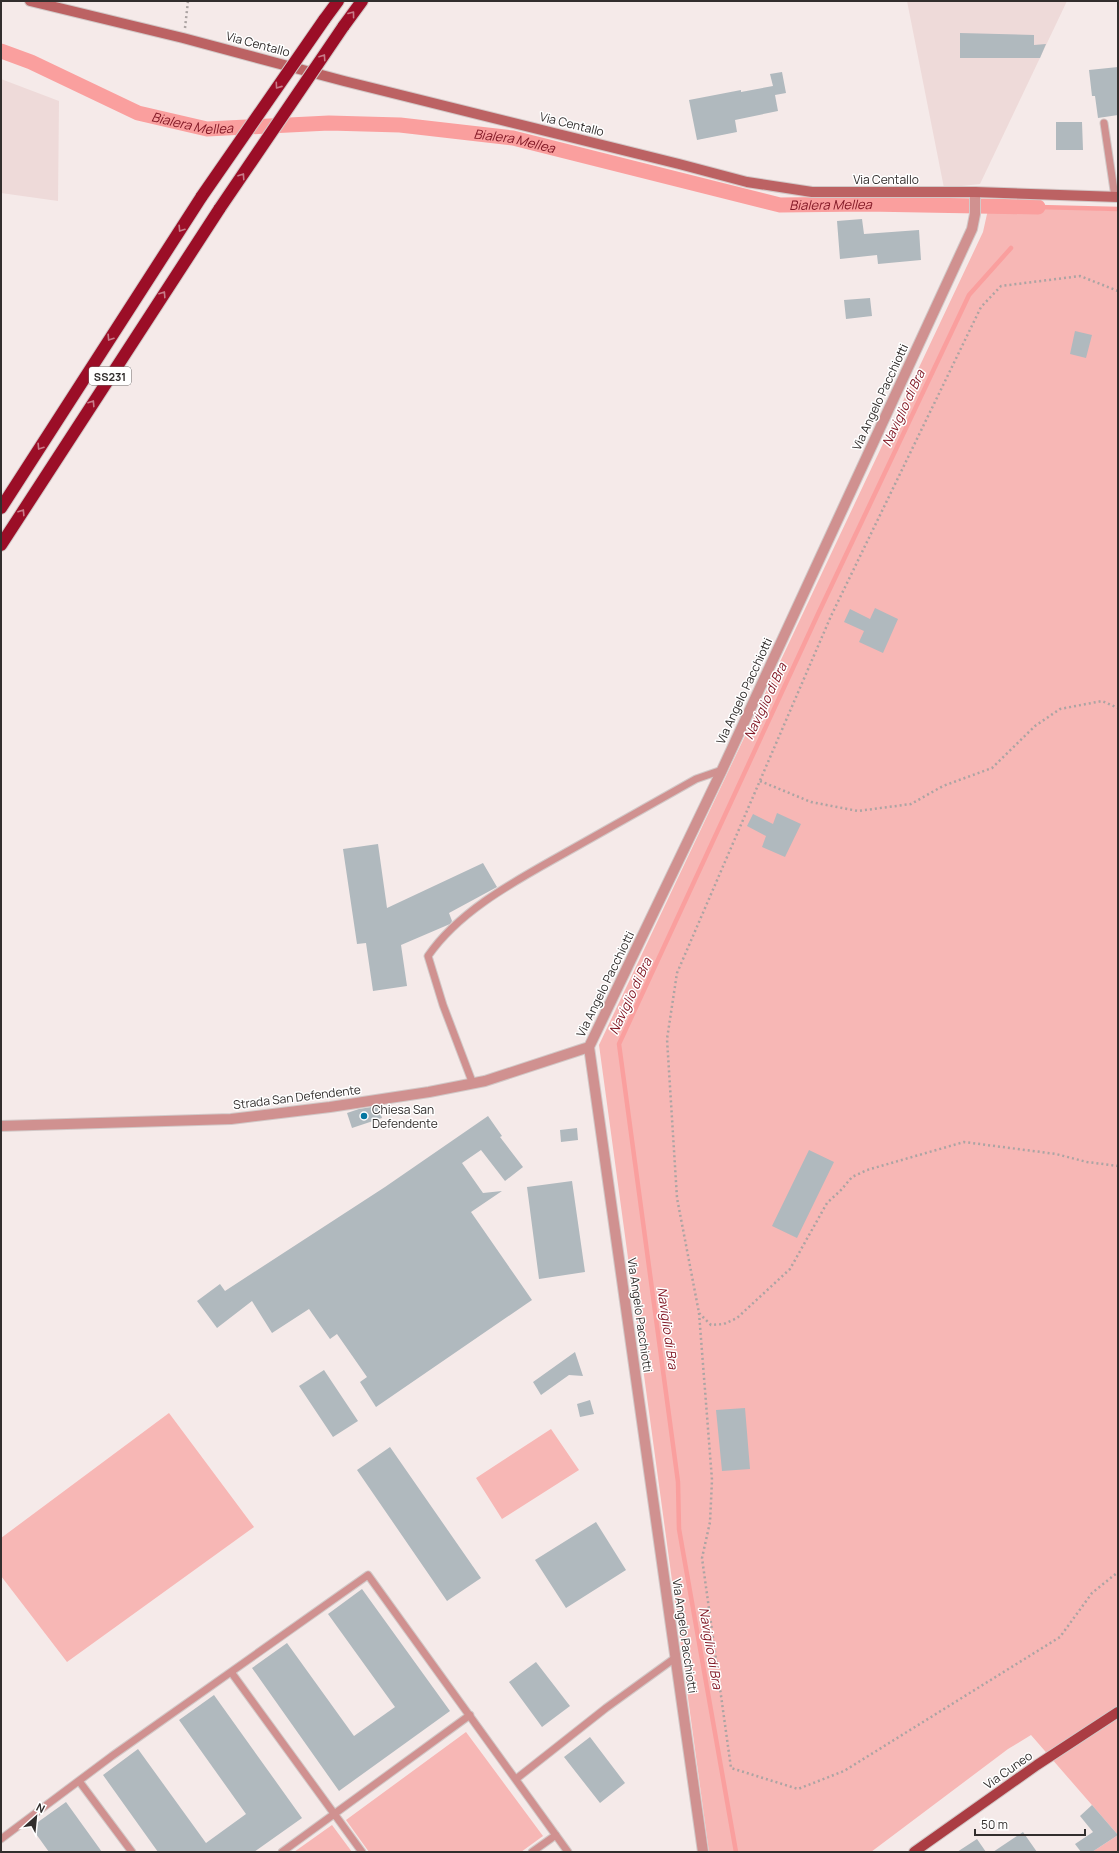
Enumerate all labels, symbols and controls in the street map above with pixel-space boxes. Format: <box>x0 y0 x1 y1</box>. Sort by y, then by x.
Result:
one-way arrow <box>348 11 355 18</box>
street label: Via Centallo <box>224 27 292 61</box>
one-way arrow <box>318 54 325 61</box>
one-way arrow <box>276 82 283 89</box>
water label: Bialera Mellea <box>150 107 234 138</box>
street label: Via Centallo <box>538 108 606 140</box>
water label: Bialera Mellea <box>473 125 558 157</box>
street label: Via Centallo <box>853 171 919 188</box>
one-way arrow <box>237 173 244 180</box>
water label: Bialera Mellea <box>789 195 873 214</box>
one-way arrow <box>178 225 185 232</box>
one-way arrow <box>158 291 166 298</box>
one-way arrow <box>107 334 115 341</box>
street label: Via Angelo Pacchiotti <box>848 341 912 453</box>
water label: Naviglio di Bra <box>877 366 929 449</box>
road number: SS231 <box>89 367 131 385</box>
one-way arrow <box>87 400 95 407</box>
one-way arrow <box>37 443 44 450</box>
one-way arrow <box>17 509 25 516</box>
street label: Via Angelo Pacchiotti <box>712 635 776 747</box>
water label: Naviglio di Bra <box>739 659 791 742</box>
street label: Via Angelo Pacchiotti <box>572 928 638 1040</box>
water label: Naviglio di Bra <box>604 954 656 1037</box>
street label: Strada San Defendente <box>232 1081 362 1113</box>
place label: Chiesa San Defendente <box>372 1101 438 1132</box>
marker: Chiesa San Defendente <box>359 1111 369 1121</box>
street label: Via Angelo Pacchiotti <box>624 1257 656 1373</box>
water label: Naviglio di Bra <box>653 1286 683 1371</box>
street label: Via Angelo Pacchiotti <box>669 1578 701 1694</box>
water label: Naviglio di Bra <box>695 1606 727 1691</box>
street label: Via Cuneo <box>980 1747 1036 1793</box>
north arrow <box>16 1797 56 1837</box>
text: N <box>34 1799 48 1816</box>
scale bar <box>975 1811 1085 1837</box>
text: 50 m <box>981 1816 1008 1833</box>

